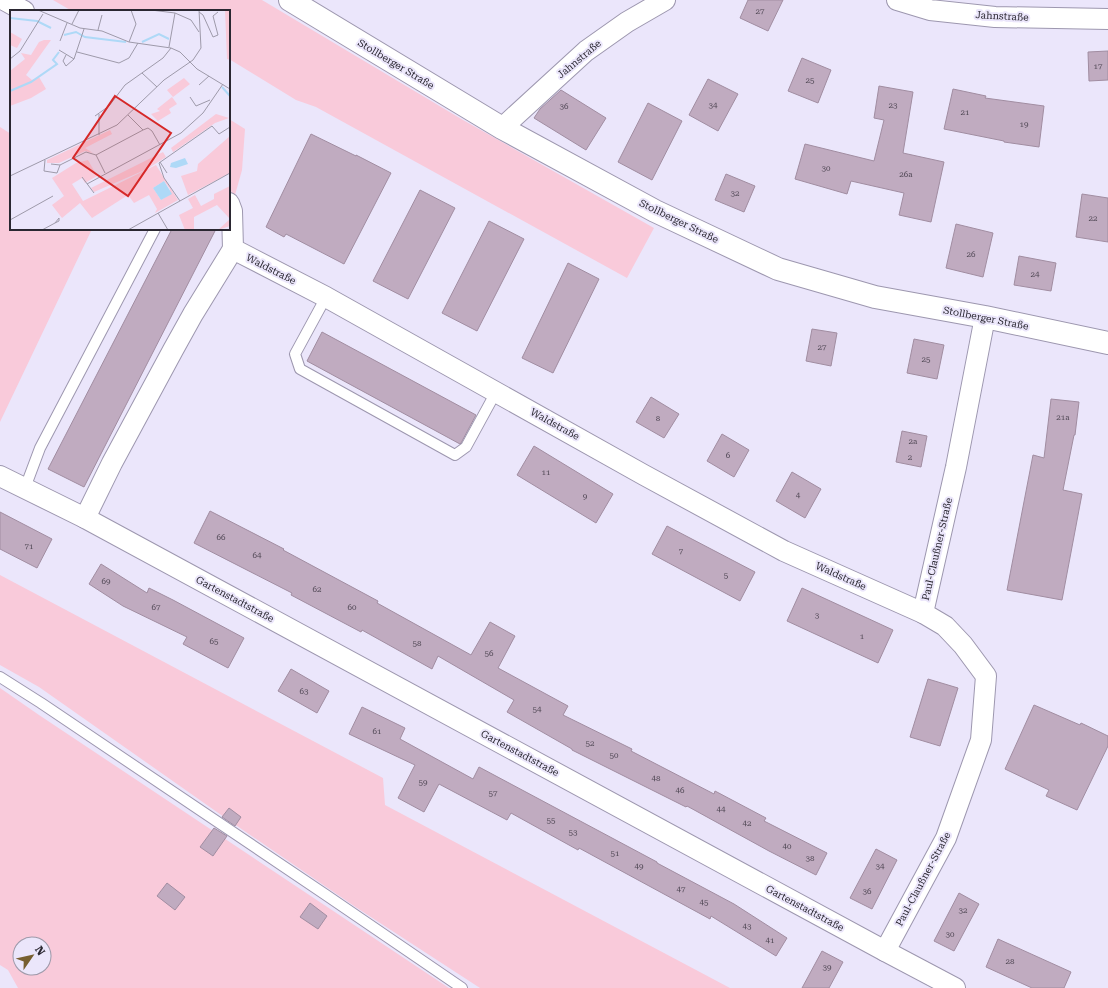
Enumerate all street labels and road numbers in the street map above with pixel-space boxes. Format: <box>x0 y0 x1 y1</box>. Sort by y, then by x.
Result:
street label: Jahnstraße <box>975 9 1029 23</box>
street label: Stollberger Straße <box>356 37 436 91</box>
street label: Jahnstraße <box>555 37 603 80</box>
street label: Stollberger Straße <box>638 197 721 245</box>
street label: Waldstraße <box>244 252 298 286</box>
street label: Stollberger Straße <box>942 304 1030 332</box>
street label: Waldstraße <box>529 406 582 442</box>
street label: Paul-Claußner-Straße <box>920 496 954 601</box>
street label: Waldstraße <box>814 560 868 592</box>
street label: Gartenstadtstraße <box>194 574 276 624</box>
street label: Gartenstadtstraße <box>479 728 561 778</box>
street label: Paul-Claußner-Straße <box>893 830 953 928</box>
street label: Gartenstadtstraße <box>764 883 846 933</box>

